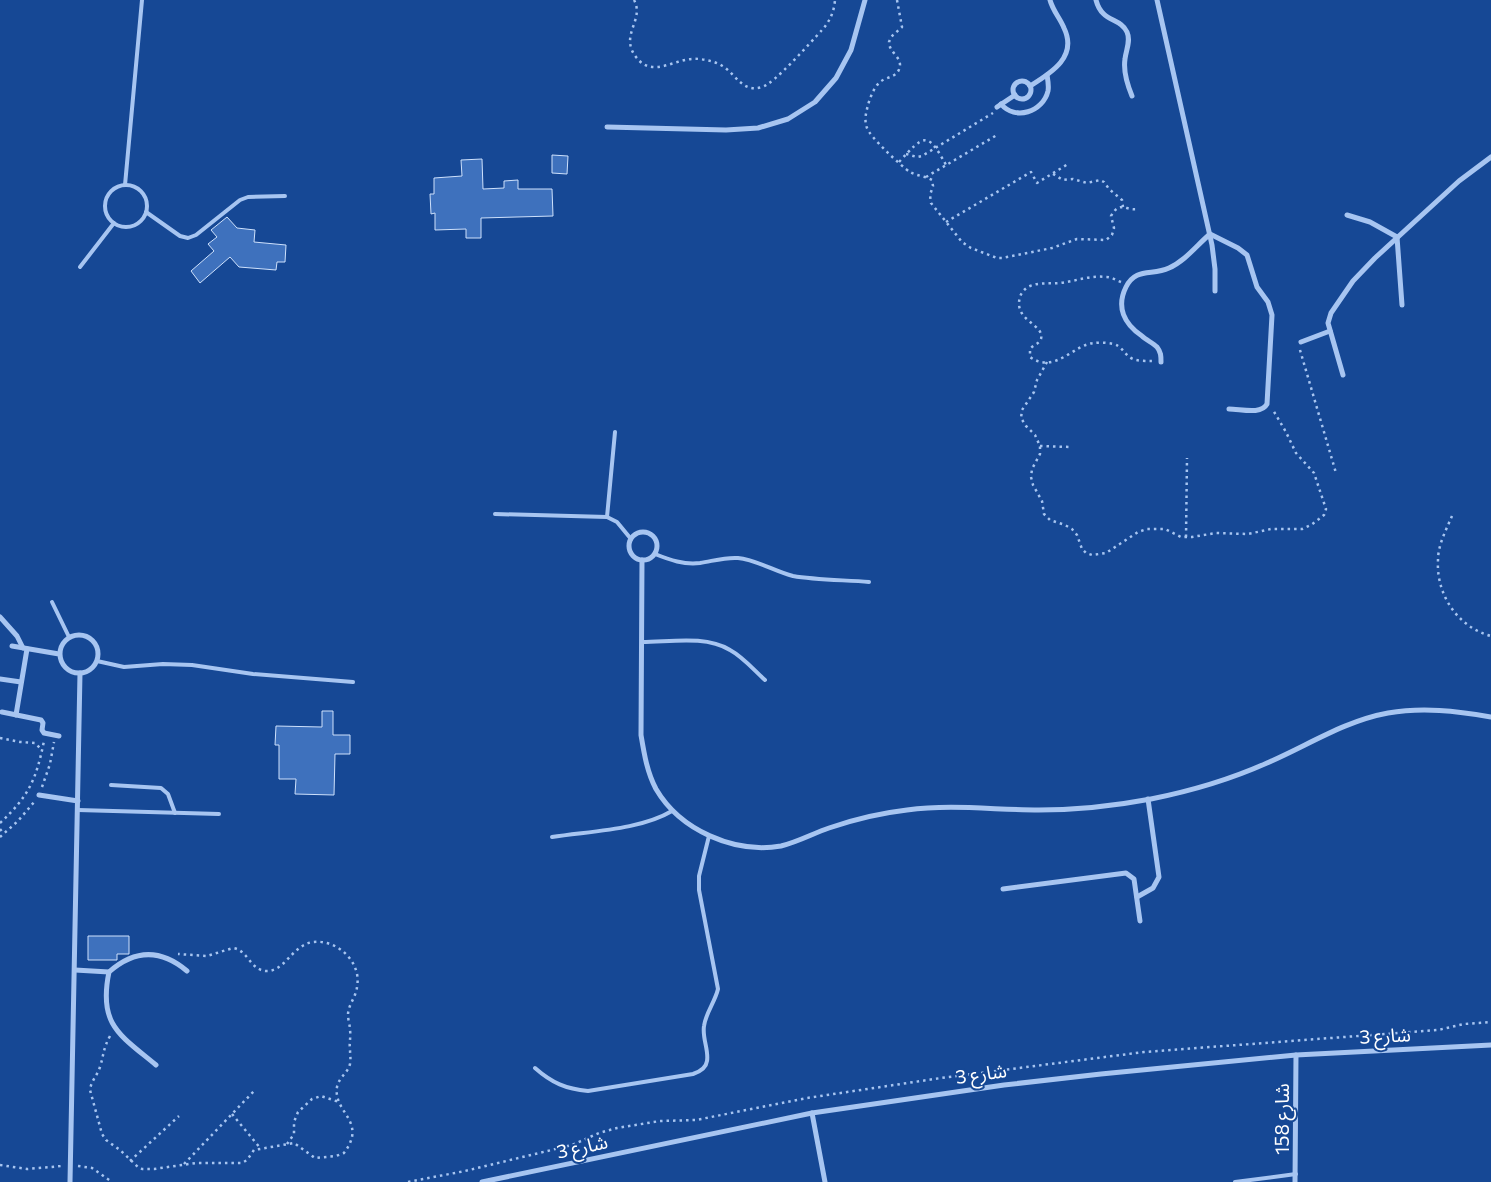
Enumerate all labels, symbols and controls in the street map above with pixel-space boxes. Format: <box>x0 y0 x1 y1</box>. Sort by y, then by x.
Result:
street label: شارع 3 <box>1359 1022 1411 1051</box>
street label: شارع 3 <box>954 1058 1009 1091</box>
street label: شارع 158 <box>1270 1083 1296 1155</box>
street label: شارع 3 <box>554 1129 610 1166</box>

